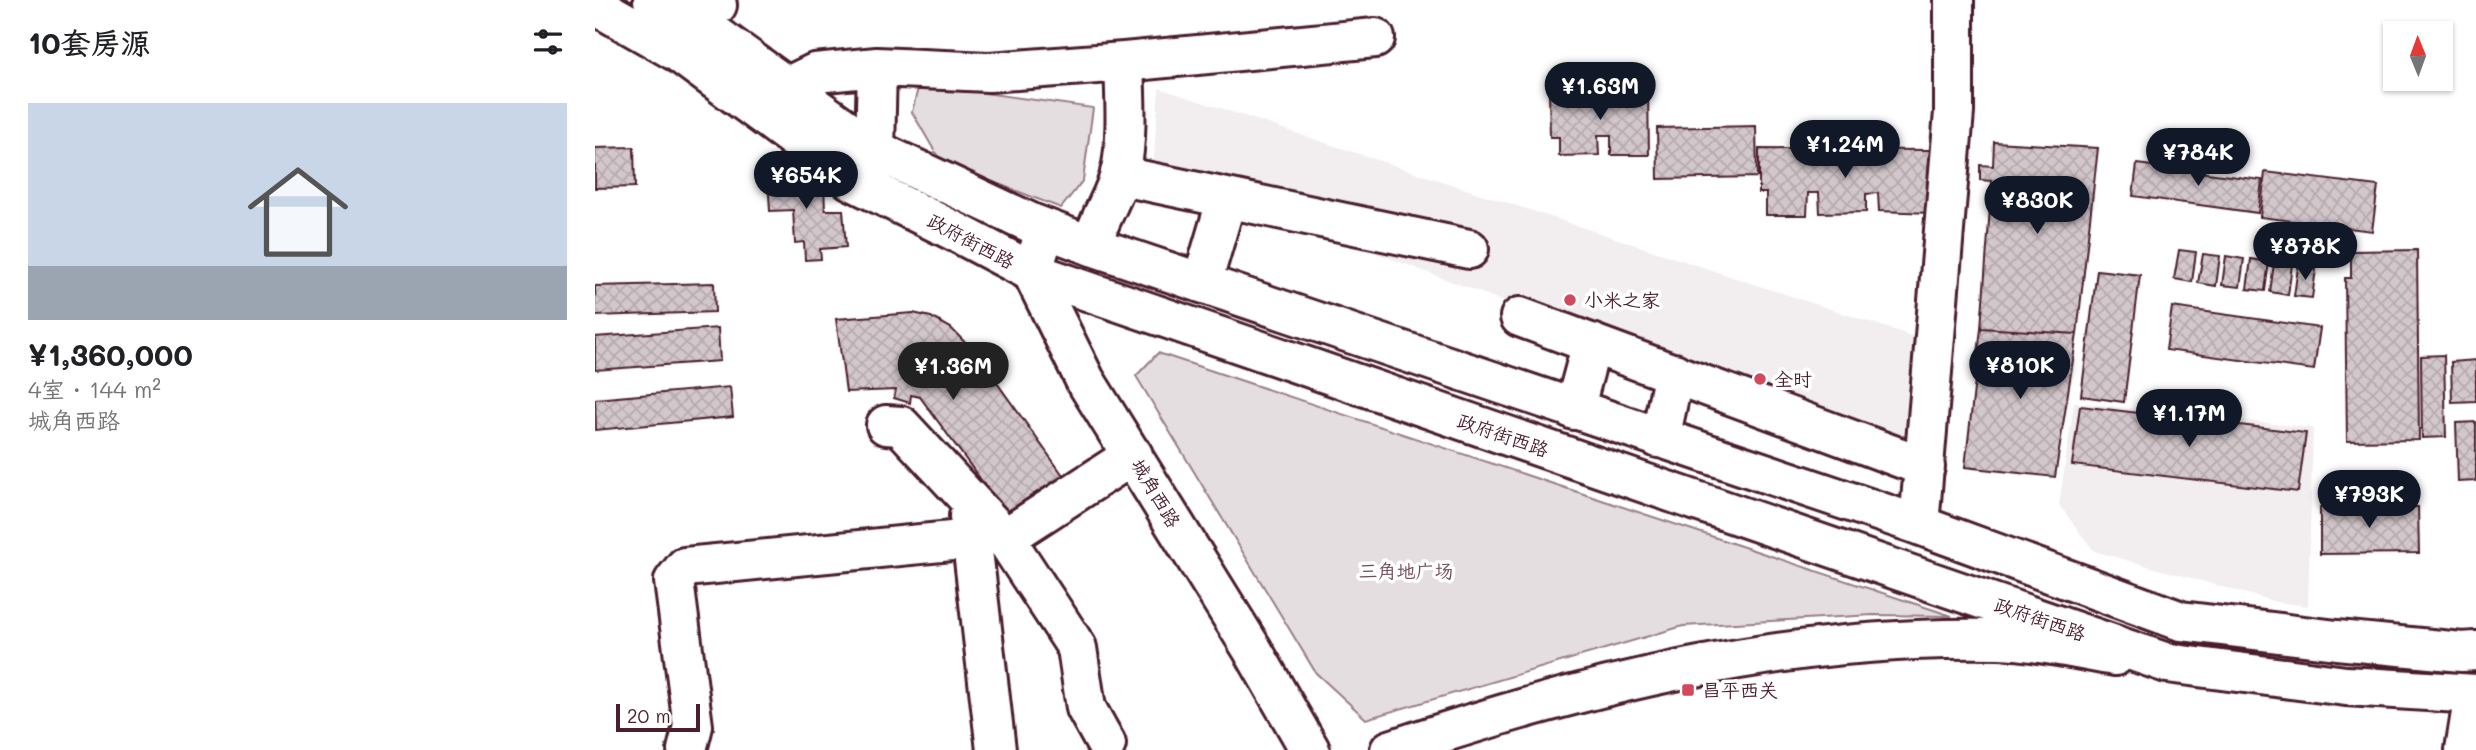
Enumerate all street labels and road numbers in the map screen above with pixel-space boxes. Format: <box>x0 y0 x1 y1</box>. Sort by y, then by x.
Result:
street label: 政府街西路 <box>923 207 1019 274</box>
street label: 政府街西路 <box>1454 407 1552 462</box>
street label: 城角西路 <box>1126 454 1187 532</box>
street label: 政府街西路 <box>1991 591 2089 646</box>

